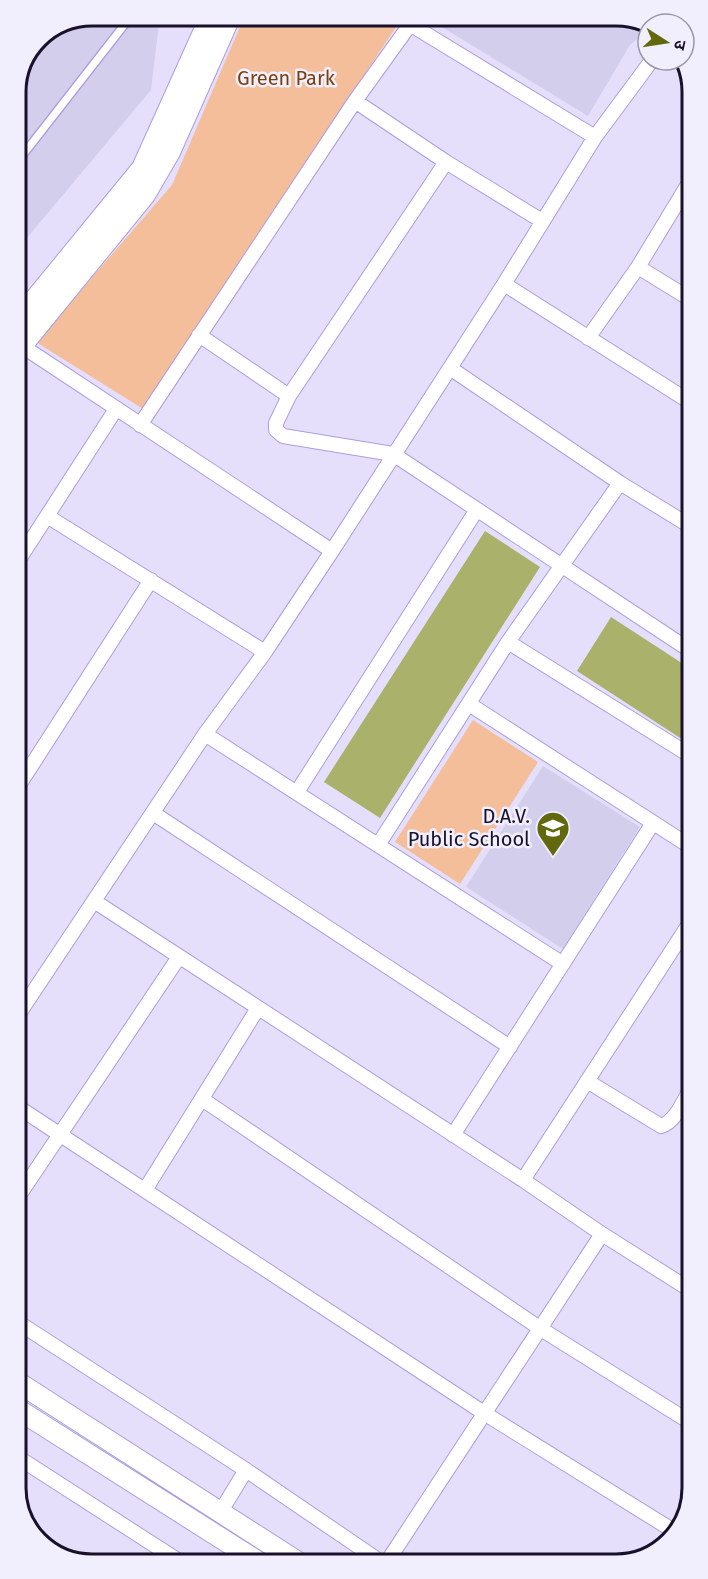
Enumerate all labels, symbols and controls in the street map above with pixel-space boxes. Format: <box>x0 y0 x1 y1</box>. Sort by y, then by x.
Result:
north arrow <box>636 12 696 72</box>
text: उ <box>670 38 690 52</box>
park label: Green Park <box>237 66 336 90</box>
place label: D.A.V. Public School <box>408 804 530 851</box>
school or university icon: D.A.V. Public School <box>535 810 571 857</box>

